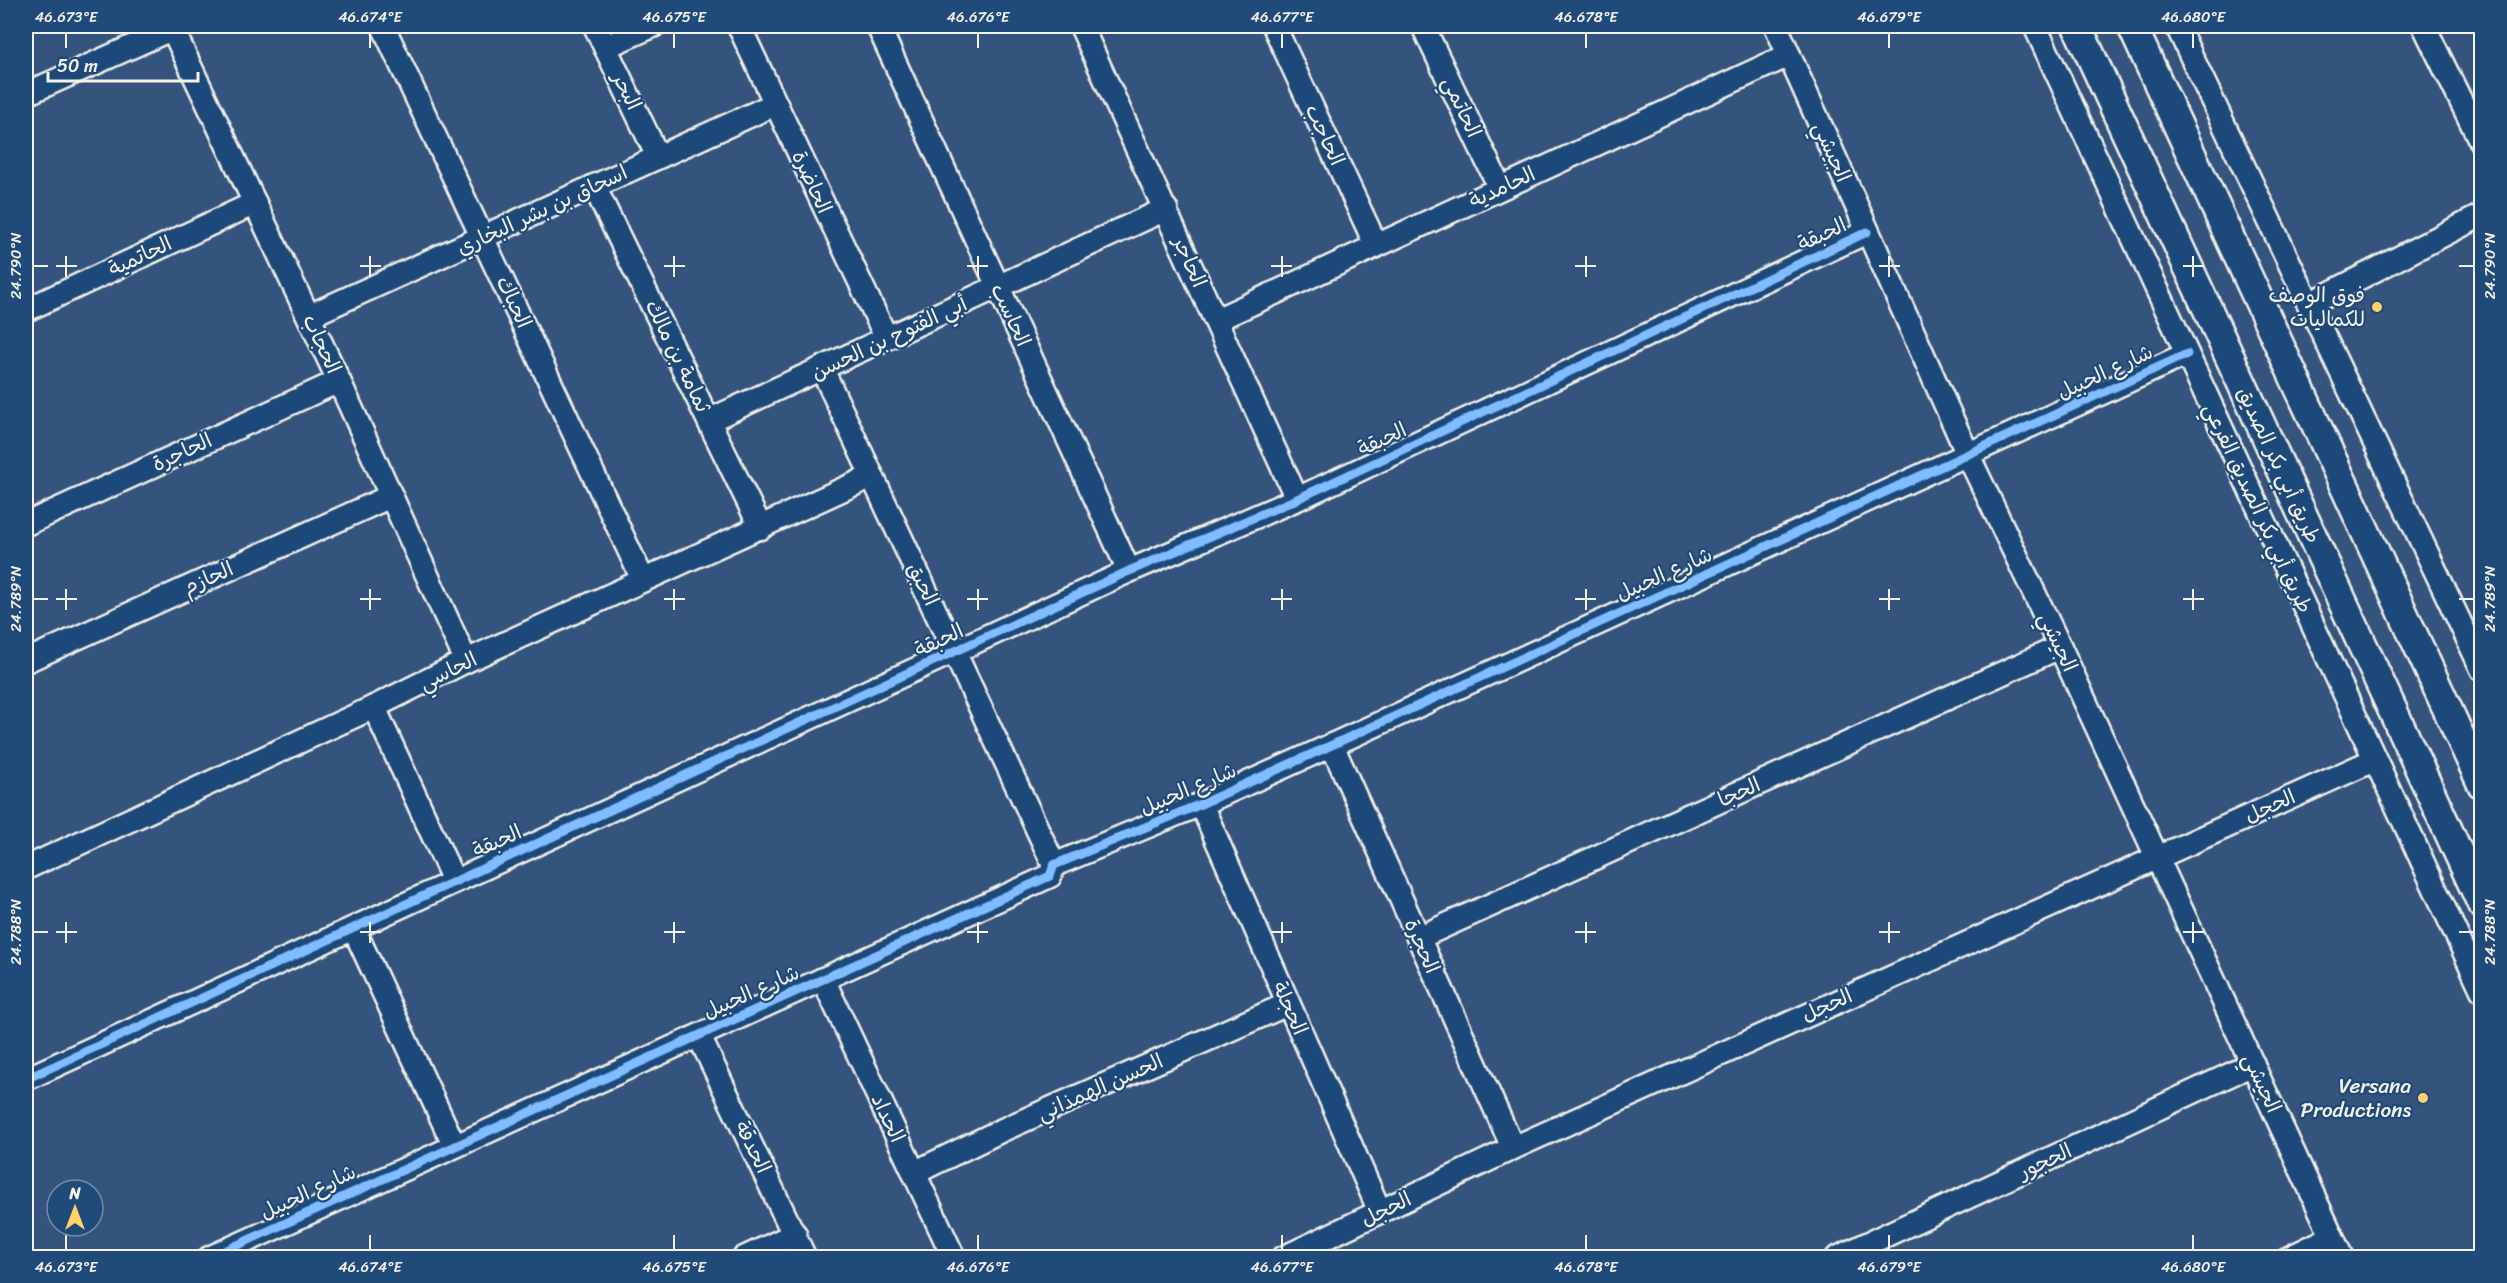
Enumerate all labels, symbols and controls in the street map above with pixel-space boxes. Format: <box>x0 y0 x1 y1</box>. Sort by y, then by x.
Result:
text: 46.673°E <box>35 4 99 30</box>
text: 46.674°E <box>338 4 403 30</box>
text: 46.675°E <box>642 4 707 30</box>
text: 46.676°E <box>947 4 1011 30</box>
text: 46.677°E <box>1251 4 1315 30</box>
text: 46.678°E <box>1554 4 1619 30</box>
text: 46.679°E <box>1857 4 1922 30</box>
text: 46.680°E <box>2161 4 2227 30</box>
scale bar <box>48 45 198 83</box>
text: 50 m <box>57 50 98 82</box>
street label: البحر <box>600 63 653 117</box>
street label: الحاتمي <box>1431 70 1493 144</box>
street label: الحاجب <box>1294 98 1356 172</box>
street label: الجيشي <box>1802 115 1862 189</box>
street label: الحاضرة <box>781 144 843 220</box>
street label: اسحاق بن بشر البخاري <box>450 154 634 266</box>
street label: الحامدية <box>1462 155 1542 219</box>
street label: الحبقة <box>1791 206 1853 262</box>
street label: الحاتمية <box>102 225 178 287</box>
street label: الحاجر <box>1161 228 1218 294</box>
text: 24.790°N <box>3 232 29 299</box>
text: 24.790°N <box>2477 232 2503 299</box>
street label: الحباك <box>485 269 543 335</box>
place label: فوق الوصف للكماليات <box>2269 276 2365 338</box>
street label: الحاسب <box>980 277 1042 353</box>
street label: أبي الفتوح بن الحسن <box>804 285 974 391</box>
street label: ثمامة بن مالك <box>634 293 722 420</box>
marker: فوق الوصف للكماليات <box>2370 300 2384 314</box>
street label: الحجاب <box>292 308 352 380</box>
street label: شارع الحبيل <box>2050 333 2160 411</box>
street label: طريق أبي بكر الصديق <box>2226 380 2332 550</box>
street label: طريق أبي بكر الصديق الفرعي <box>2192 396 2324 620</box>
street label: الحبقة <box>1351 411 1413 467</box>
street label: الحاجرة <box>145 421 219 483</box>
street label: شارع الحبيل <box>1609 536 1719 612</box>
street label: الحازم <box>176 550 240 606</box>
street label: الحبق <box>896 555 950 613</box>
text: 24.789°N <box>3 565 29 632</box>
text: 24.789°N <box>2477 565 2503 632</box>
street label: الجيشي <box>2027 605 2089 679</box>
street label: الحبقة <box>908 612 970 668</box>
street label: الحاسي <box>412 640 484 702</box>
street label: شارع الحبيل <box>1133 751 1243 827</box>
street label: الحجا <box>1711 766 1767 818</box>
street label: الحجل <box>2238 778 2302 834</box>
street label: الحبقة <box>466 813 528 869</box>
text: 24.788°N <box>3 898 29 965</box>
text: 24.788°N <box>2477 898 2503 965</box>
street label: الحجرة <box>1393 912 1451 980</box>
street label: شارع الحبيل <box>696 954 806 1030</box>
street label: الحجلة <box>1261 975 1319 1041</box>
street label: الحجل <box>1795 977 1859 1033</box>
street label: الحسن الهمذاني <box>1030 1042 1170 1132</box>
street label: الجيشي <box>2231 1046 2293 1120</box>
place label: Versana Productions <box>2301 1067 2411 1129</box>
street label: الحداد <box>860 1087 916 1149</box>
marker: Versana Productions <box>2416 1091 2430 1105</box>
street label: الحدقة <box>724 1114 782 1180</box>
street label: الحجور <box>2010 1132 2078 1191</box>
street label: شارع الحبيل <box>253 1153 363 1231</box>
north arrow <box>45 1178 105 1238</box>
text: N <box>68 1179 81 1208</box>
street label: الحجل <box>1354 1180 1418 1238</box>
text: 46.673°E <box>35 1254 99 1280</box>
text: 46.674°E <box>338 1254 403 1280</box>
text: 46.675°E <box>642 1254 707 1280</box>
text: 46.676°E <box>947 1254 1011 1280</box>
text: 46.677°E <box>1251 1254 1315 1280</box>
text: 46.678°E <box>1554 1254 1619 1280</box>
text: 46.679°E <box>1857 1254 1922 1280</box>
text: 46.680°E <box>2161 1254 2227 1280</box>

